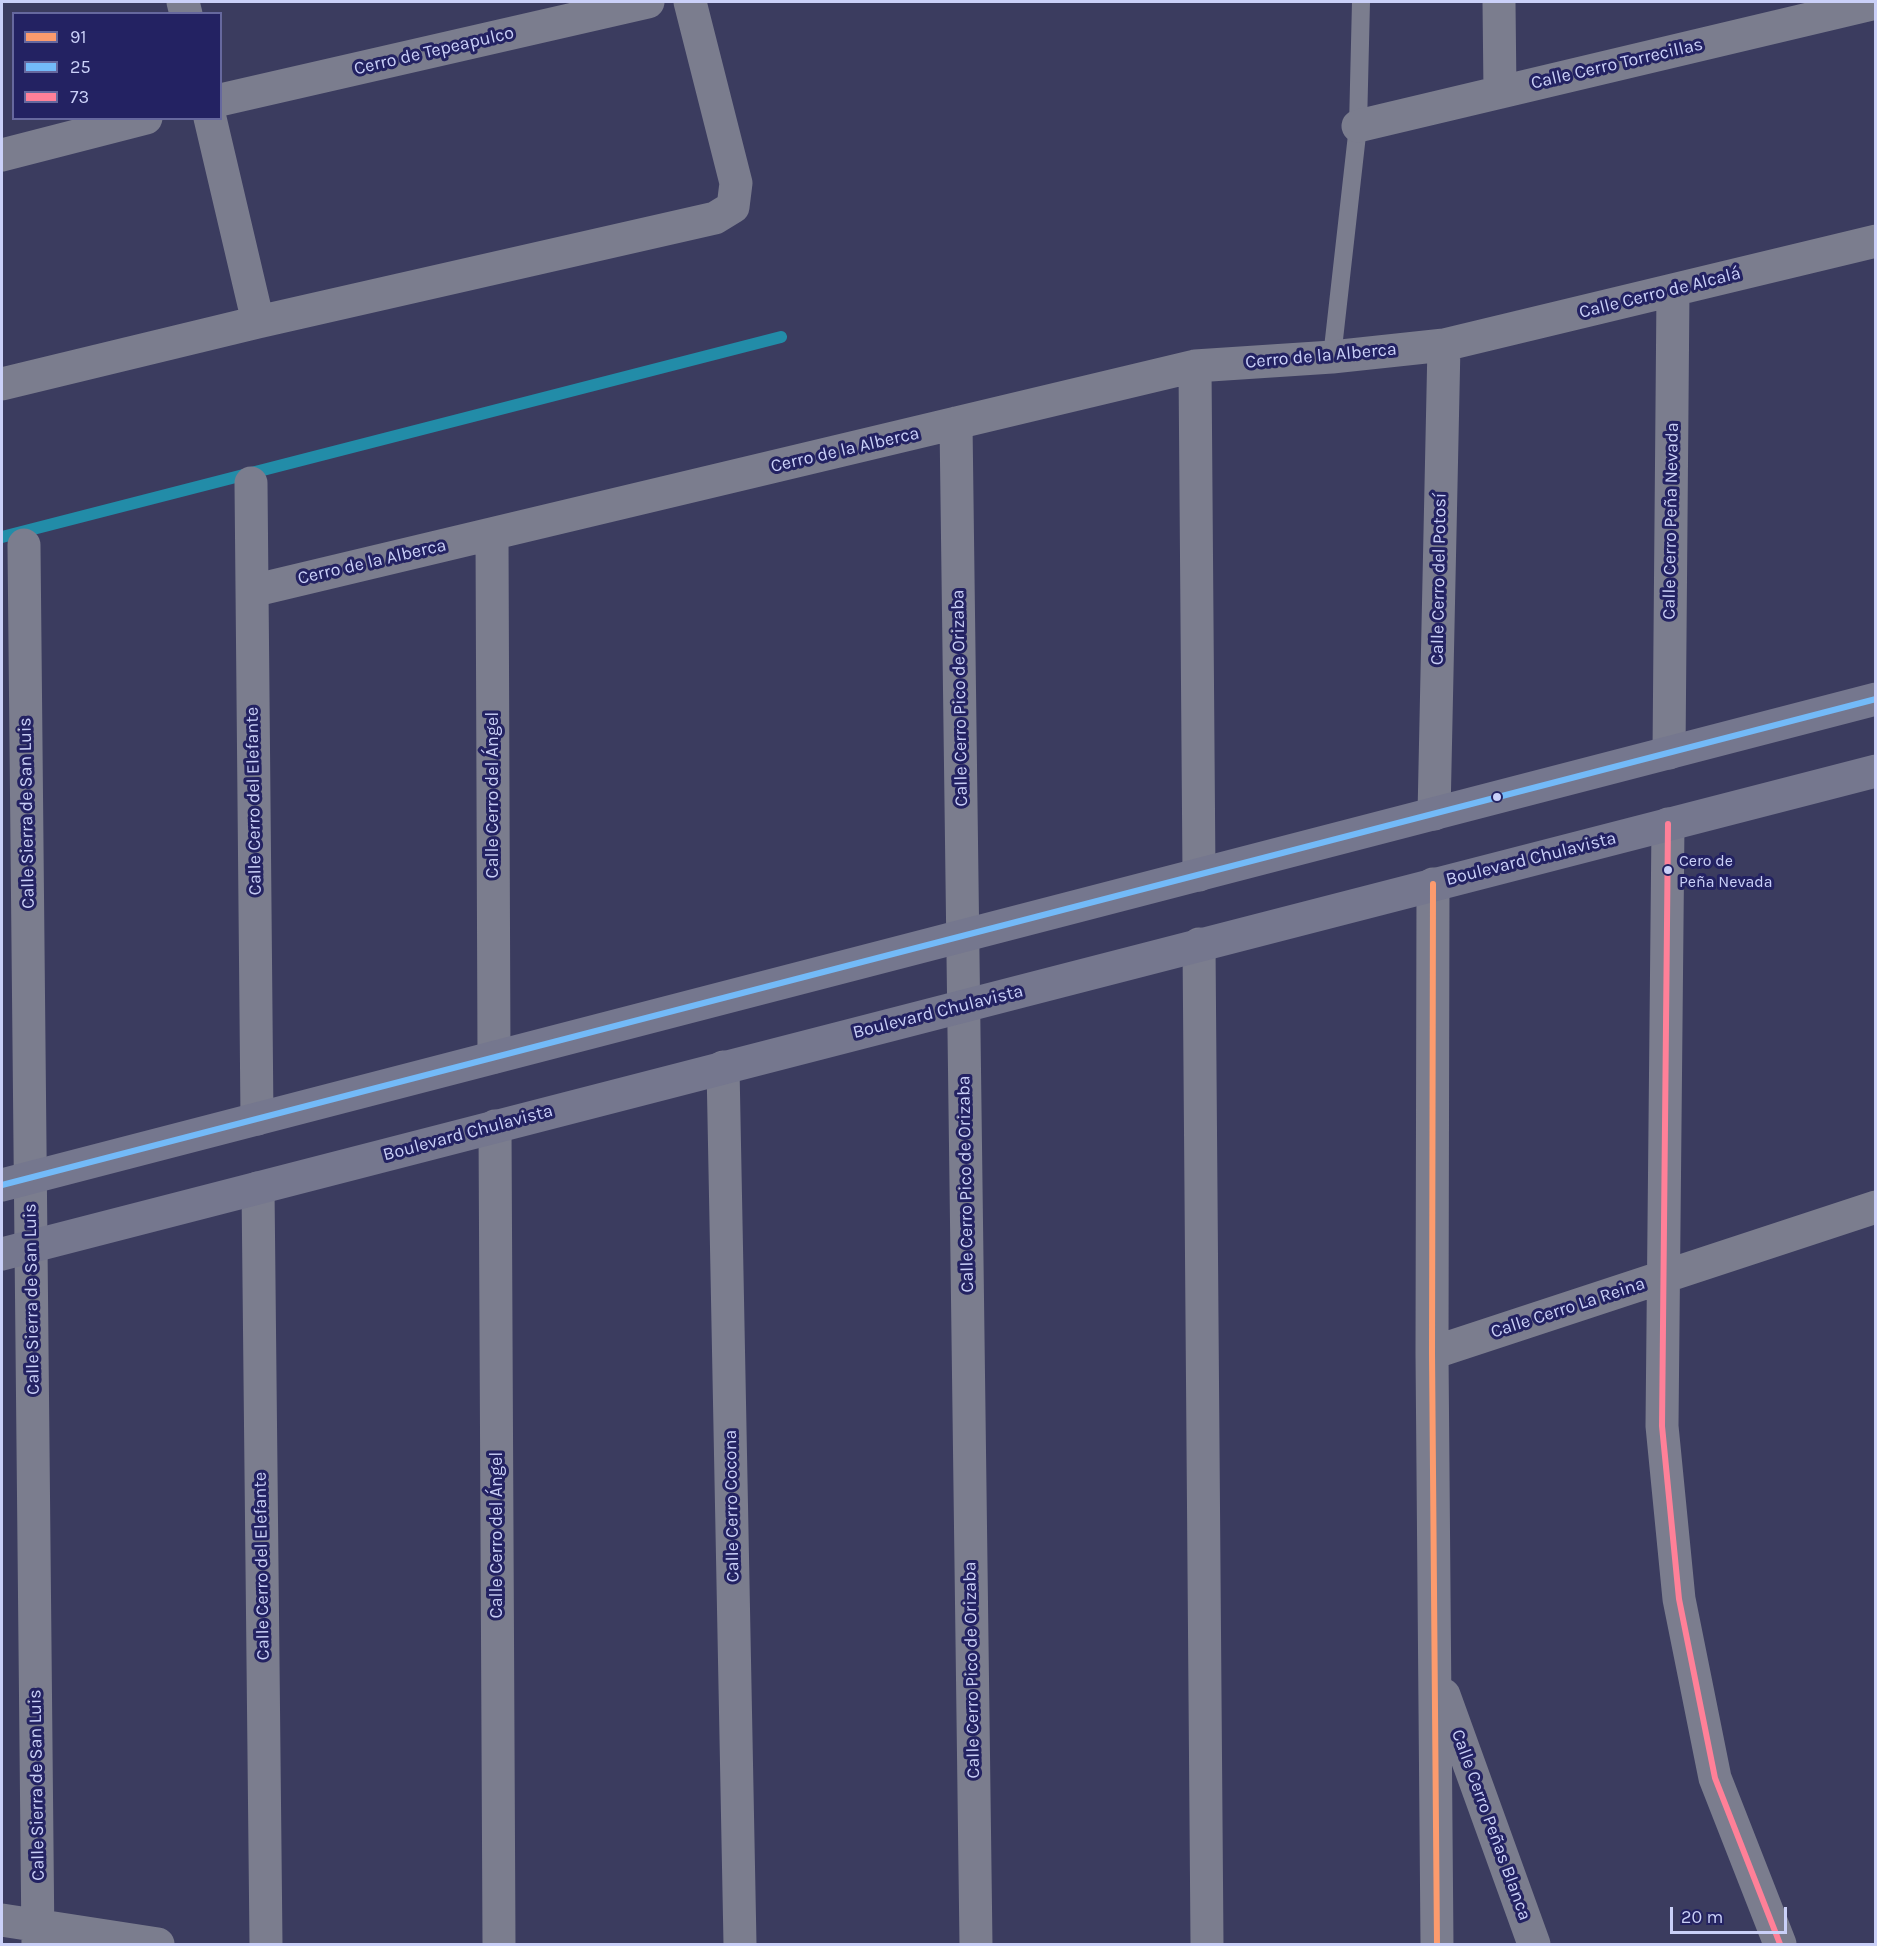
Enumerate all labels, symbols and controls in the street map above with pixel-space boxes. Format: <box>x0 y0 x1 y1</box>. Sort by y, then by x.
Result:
legend <box>12 12 222 120</box>
street label: Cerro de Tepeapulco <box>352 22 516 80</box>
text: 91 <box>70 26 86 48</box>
street label: Calle Cerro Torrecillas <box>1529 34 1705 94</box>
text: 25 <box>70 56 91 78</box>
text: 73 <box>70 86 89 108</box>
street label: Calle Cerro de Alcalá <box>1577 262 1743 324</box>
street label: Cerro de la Alberca <box>1244 339 1398 373</box>
street label: Cerro de la Alberca <box>769 422 921 478</box>
street label: Calle Cerro Peña Nevada <box>1658 422 1684 620</box>
street label: Calle Cerro del Potosí <box>1427 493 1451 665</box>
street label: Cerro de la Alberca <box>296 534 448 590</box>
street label: Calle Cerro Pico de Orizaba <box>947 589 973 807</box>
street label: Calle Cerro del Elefante <box>242 707 266 895</box>
street label: Calle Cerro del Ángel <box>482 712 504 878</box>
street label: Calle Sierra de San Luis <box>15 717 39 909</box>
unlabelled marker <box>1491 791 1503 803</box>
street label: Boulevard Chulavista <box>1444 827 1618 891</box>
place label: Cero de Peña Nevada <box>1679 851 1773 889</box>
marker: Cero de Peña Nevada <box>1662 864 1674 876</box>
street label: Boulevard Chulavista <box>851 980 1025 1044</box>
street label: Calle Cerro Pico de Orizaba <box>953 1075 979 1293</box>
street label: Boulevard Chulavista <box>381 1100 555 1166</box>
street label: Calle Sierra de San Luis <box>20 1203 44 1395</box>
street label: Calle Cerro La Reina <box>1488 1273 1648 1343</box>
street label: Calle Cerro Cocona <box>720 1429 744 1583</box>
street label: Calle Cerro del Ángel <box>486 1452 508 1618</box>
street label: Calle Cerro del Elefante <box>250 1472 274 1660</box>
street label: Calle Cerro Pico de Orizaba <box>959 1561 985 1779</box>
street label: Calle Sierra de San Luis <box>25 1689 49 1881</box>
street label: Calle Cerro Peñas Blanca <box>1446 1726 1536 1924</box>
scale bar <box>1673 1895 1790 1933</box>
text: 20 m <box>1681 1906 1723 1928</box>

